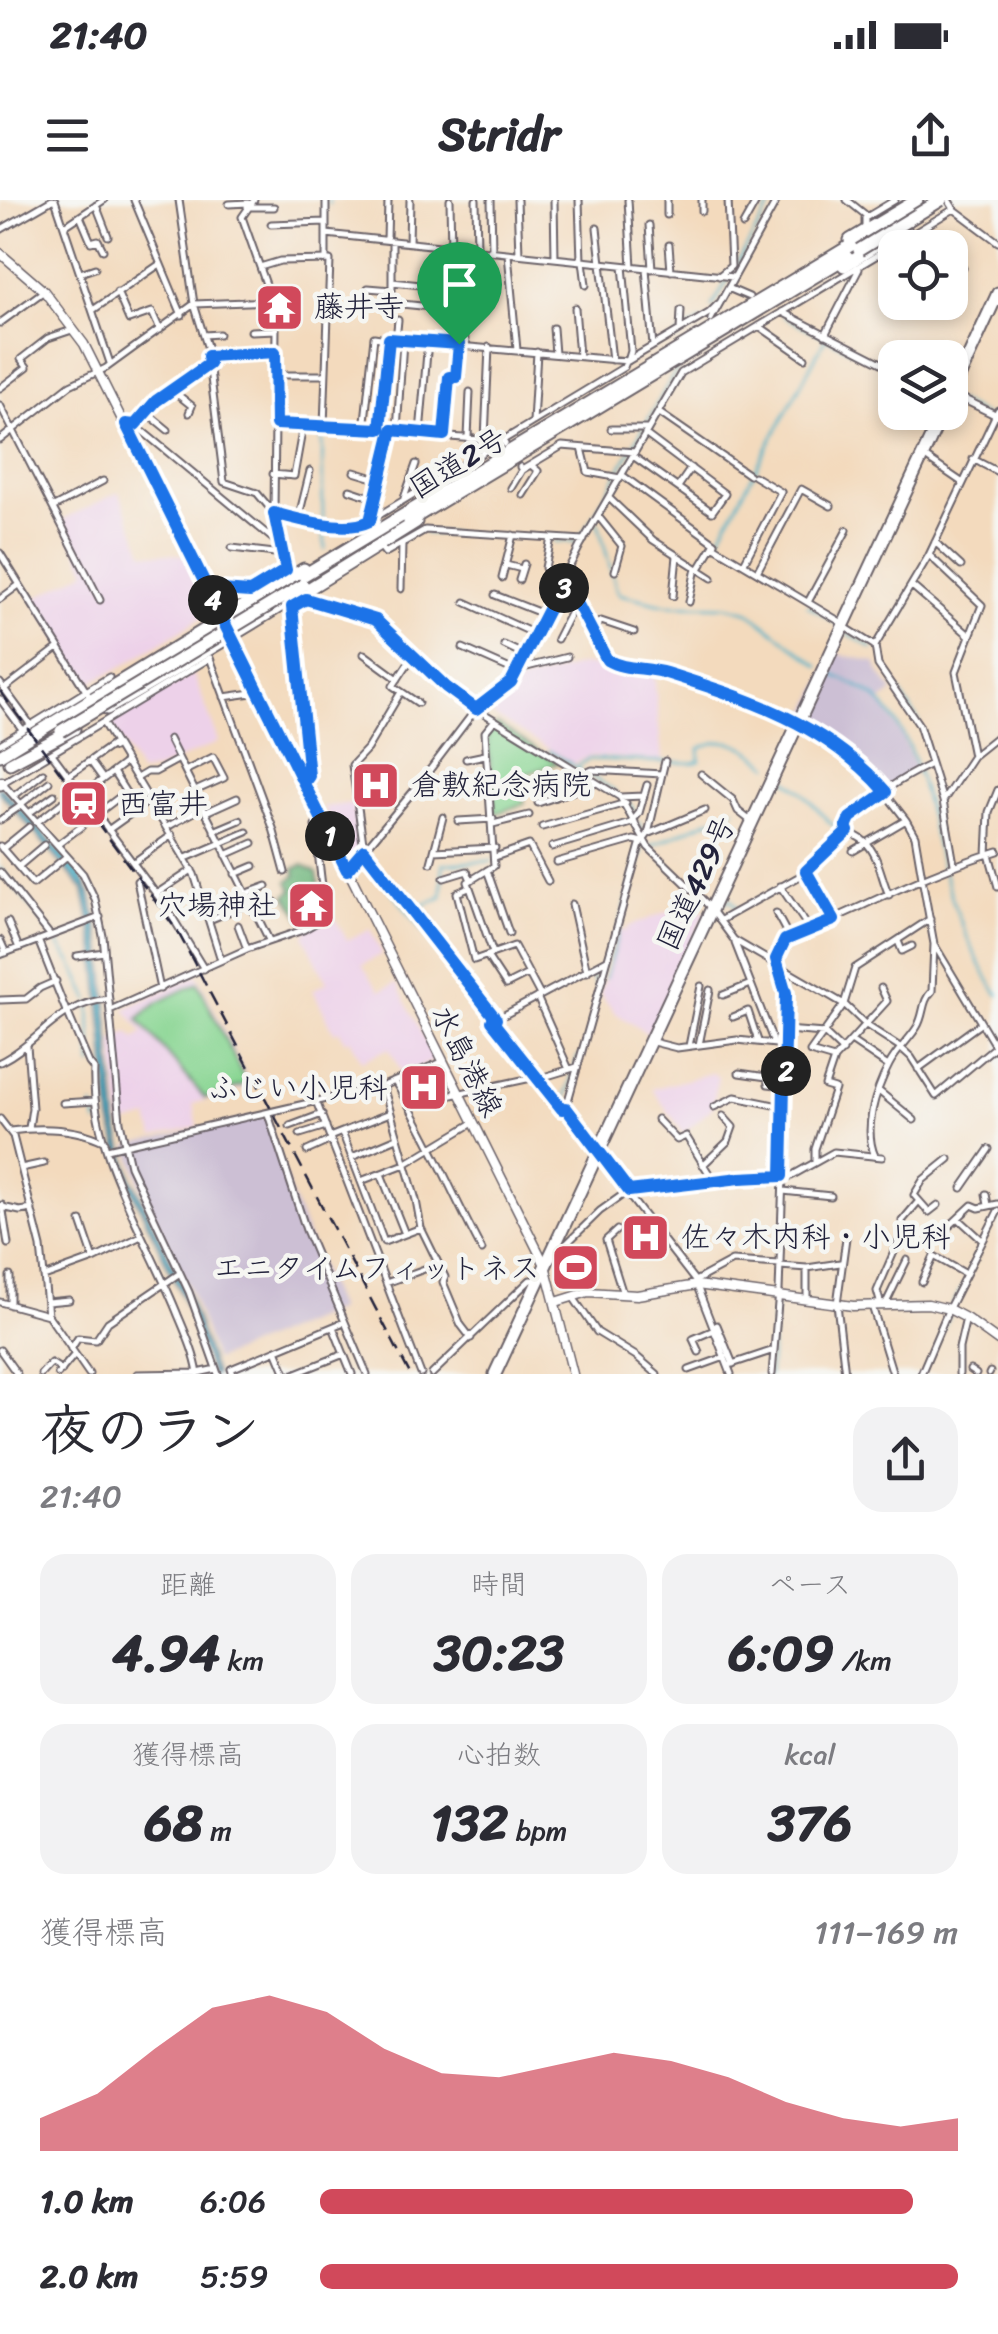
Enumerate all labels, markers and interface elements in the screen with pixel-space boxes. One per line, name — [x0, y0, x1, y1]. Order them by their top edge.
text: 21:40 — [50, 2, 147, 69]
text: Stridr — [439, 95, 559, 175]
icon: menu — [40, 108, 95, 163]
icon: share — [903, 108, 958, 163]
map controls — [878, 230, 968, 430]
button: locate — [878, 230, 968, 320]
pin — [417, 242, 502, 345]
icon: arrive — [432, 257, 487, 312]
place label: 藤井寺 — [314, 280, 404, 334]
temple icon: 藤井寺 — [253, 281, 305, 333]
button: layers — [878, 340, 968, 430]
street label: 国道2号 — [398, 412, 518, 514]
pin: 3 — [539, 563, 589, 613]
text: 3 — [556, 563, 572, 612]
pin: 4 — [188, 575, 238, 625]
text: 4 — [204, 575, 222, 624]
place label: 倉敷紀念病院 — [411, 758, 591, 812]
hospital icon: 倉敷紀念病院 — [350, 759, 402, 811]
place label: 西富井 — [118, 777, 208, 831]
station icon: 西富井 — [57, 778, 109, 830]
street label: 国道429号 — [641, 806, 751, 960]
pin: 1 — [305, 811, 355, 861]
text: 1 — [324, 811, 336, 860]
place label: 穴場神社 — [157, 878, 277, 932]
temple icon: 穴場神社 — [286, 879, 338, 931]
street label: 水島港線 — [416, 995, 518, 1127]
pin: 2 — [761, 1046, 811, 1096]
text: 2 — [778, 1046, 794, 1095]
place label: ふじい小児科 — [208, 1061, 388, 1115]
hospital icon: ふじい小児科 — [397, 1062, 449, 1114]
place label: 佐々木内科・小児科 — [681, 1210, 951, 1264]
hospital icon: 佐々木内科・小児科 — [620, 1211, 672, 1263]
place label: エニタイムフィットネス — [214, 1241, 540, 1295]
sports icon: エニタイムフィットネス — [549, 1242, 601, 1294]
text: 夜のラン — [40, 1382, 260, 1479]
button: share — [853, 1407, 958, 1512]
text: 21:40 — [40, 1468, 122, 1525]
text: 距離 — [160, 1560, 216, 1609]
text: 時間 — [471, 1560, 527, 1609]
text: ペース — [769, 1560, 851, 1609]
text: 4.94 — [112, 1609, 220, 1698]
text: 30:23 — [434, 1609, 564, 1698]
text: 6:09 — [728, 1609, 834, 1698]
text: km — [220, 1636, 264, 1685]
text: /km — [834, 1636, 892, 1685]
text: 獲得標高 — [132, 1730, 244, 1779]
text: 心拍数 — [457, 1730, 541, 1779]
text: kcal — [785, 1730, 835, 1779]
text: 68 — [144, 1779, 203, 1868]
text: 132 — [431, 1779, 508, 1868]
text: 376 — [768, 1779, 852, 1868]
text: m — [203, 1806, 232, 1855]
text: bpm — [508, 1806, 567, 1855]
text: 獲得標高 — [40, 1904, 168, 1961]
text: 111–169 m — [814, 1904, 958, 1961]
text: 1.0 km — [40, 2173, 134, 2230]
text: 6:06 — [200, 2173, 266, 2230]
text: 2.0 km — [40, 2248, 138, 2305]
text: 5:59 — [200, 2248, 268, 2305]

